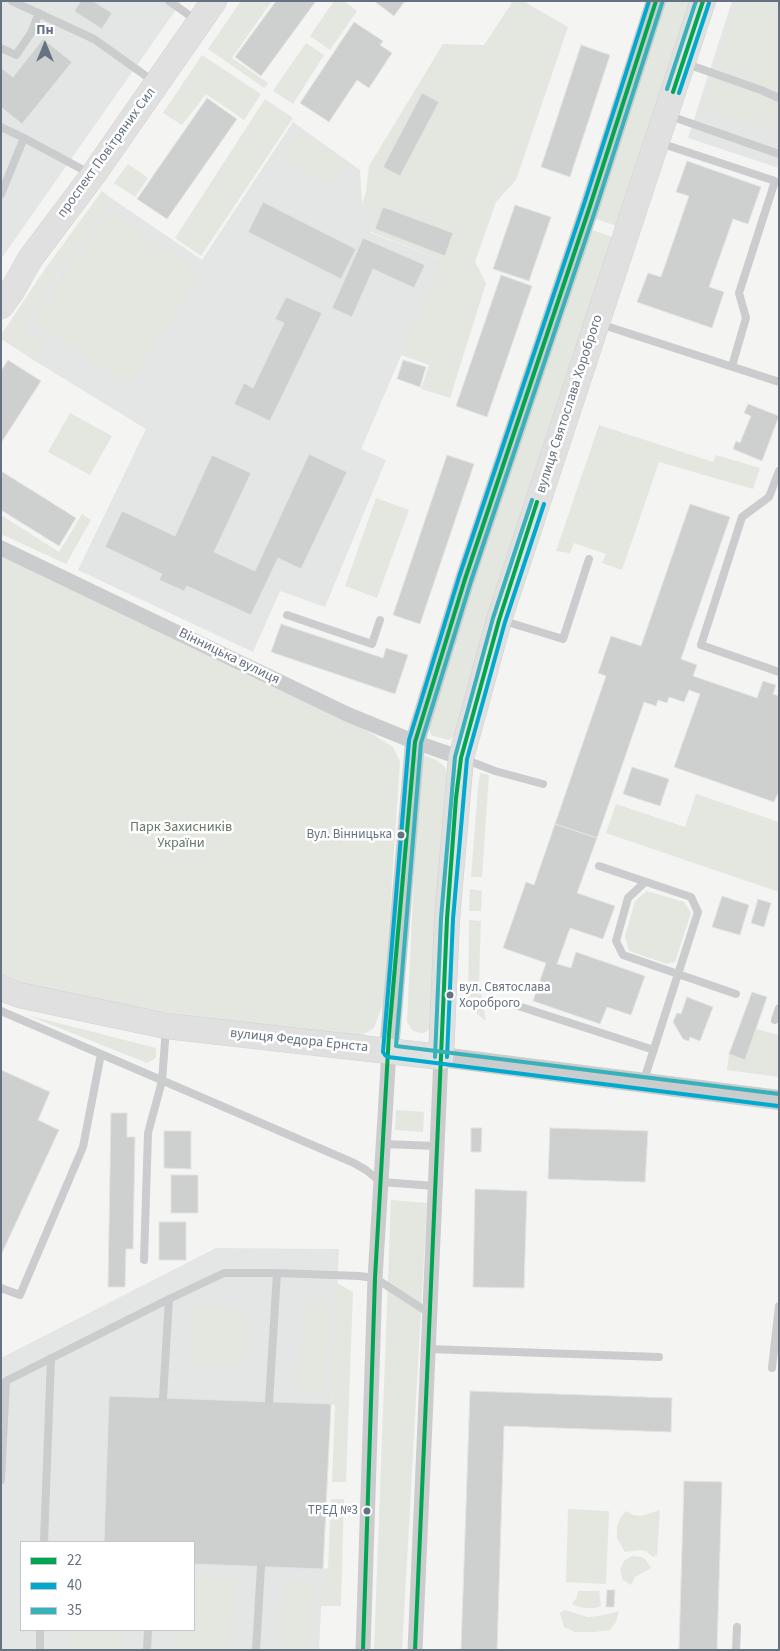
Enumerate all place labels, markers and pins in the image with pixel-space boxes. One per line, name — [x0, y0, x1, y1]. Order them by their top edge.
place label: Вул. Вінницька — [307, 827, 392, 843]
marker: Вул. Вінницька — [396, 830, 406, 840]
place label: вул. Святослава Хороброго — [459, 980, 550, 1011]
marker: вул. Святослава Хороброго — [445, 990, 455, 1000]
place label: ТРЕД №3 — [308, 1503, 358, 1519]
marker: ТРЕД №3 — [362, 1506, 372, 1516]

